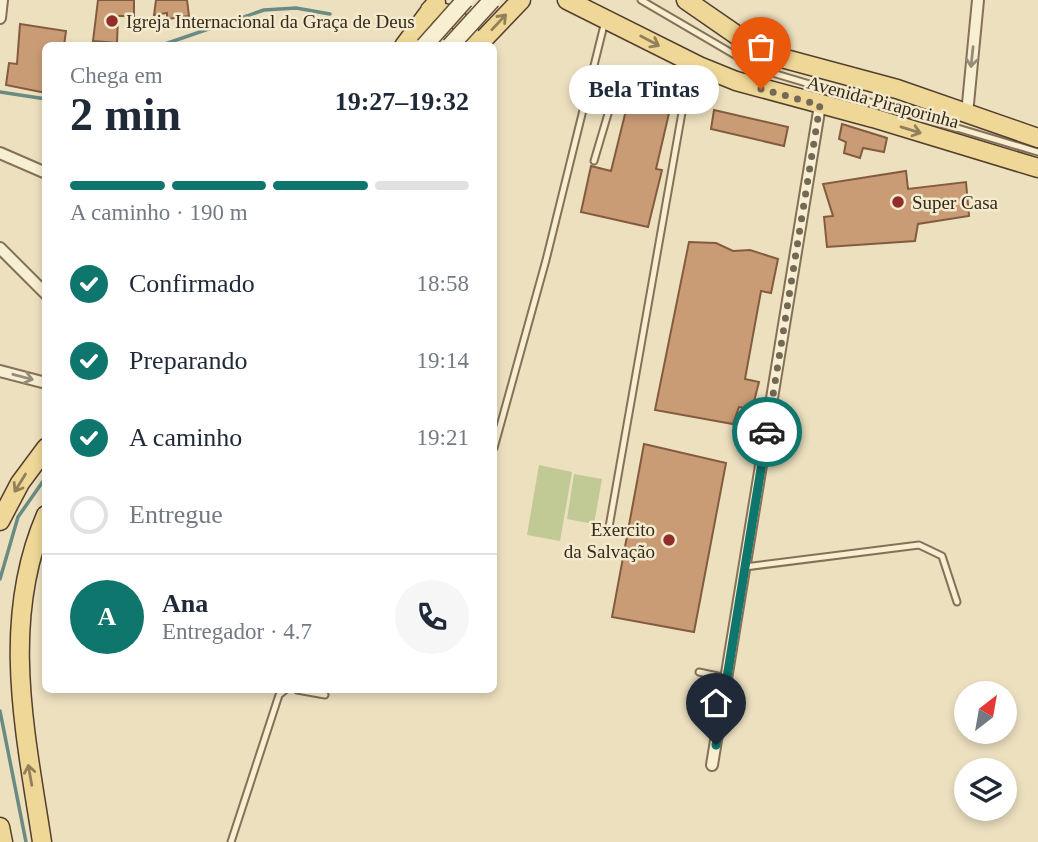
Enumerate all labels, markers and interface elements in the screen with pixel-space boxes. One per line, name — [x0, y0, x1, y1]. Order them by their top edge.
place label: Igreja Internacional da Graça de Deus — [126, 11, 415, 32]
marker: Igreja Internacional da Graça de Deus — [104, 13, 120, 29]
one-way arrow — [490, 14, 507, 32]
pin — [731, 17, 791, 89]
icon: bag — [742, 28, 780, 66]
one-way arrow — [639, 35, 660, 49]
one-way arrow — [966, 45, 979, 68]
text: Chega em — [70, 63, 163, 88]
callout: Bela Tintas — [568, 64, 719, 114]
street label: Avenida Piraporinha — [805, 72, 962, 133]
text: Bela Tintas — [589, 77, 700, 102]
text: 19:27–19:32 — [335, 87, 469, 116]
text: 2 min — [70, 89, 181, 140]
one-way arrow — [900, 124, 922, 137]
place label: Super Casa — [912, 192, 999, 213]
marker: Super Casa — [890, 194, 906, 210]
text: A caminho · 190 m — [70, 200, 248, 225]
icon: check — [70, 265, 108, 303]
text: Confirmado — [129, 269, 255, 298]
text: 18:58 — [417, 271, 469, 296]
icon: check — [70, 342, 108, 380]
text: Preparando — [129, 346, 247, 375]
text: 19:14 — [417, 348, 469, 373]
one-way arrow — [11, 371, 34, 384]
courier — [732, 397, 802, 467]
icon: car — [748, 413, 786, 451]
icon: check — [70, 419, 108, 457]
text: A caminho — [129, 423, 242, 452]
text: 19:21 — [417, 425, 469, 450]
one-way arrow — [13, 473, 27, 493]
text: Entregue — [129, 500, 223, 529]
place label: Exercito da Salvação — [564, 519, 655, 562]
marker: Exercito da Salvação — [661, 532, 677, 548]
button: phone — [395, 580, 469, 654]
text: Ana — [162, 589, 208, 618]
text: A — [98, 602, 116, 631]
text: Entregador · 4.7 — [162, 619, 312, 644]
pin — [686, 673, 746, 745]
north arrow — [954, 681, 1017, 744]
map controls — [954, 681, 1017, 821]
icon: home — [697, 684, 735, 722]
button: layers — [954, 758, 1017, 821]
one-way arrow — [23, 764, 37, 787]

